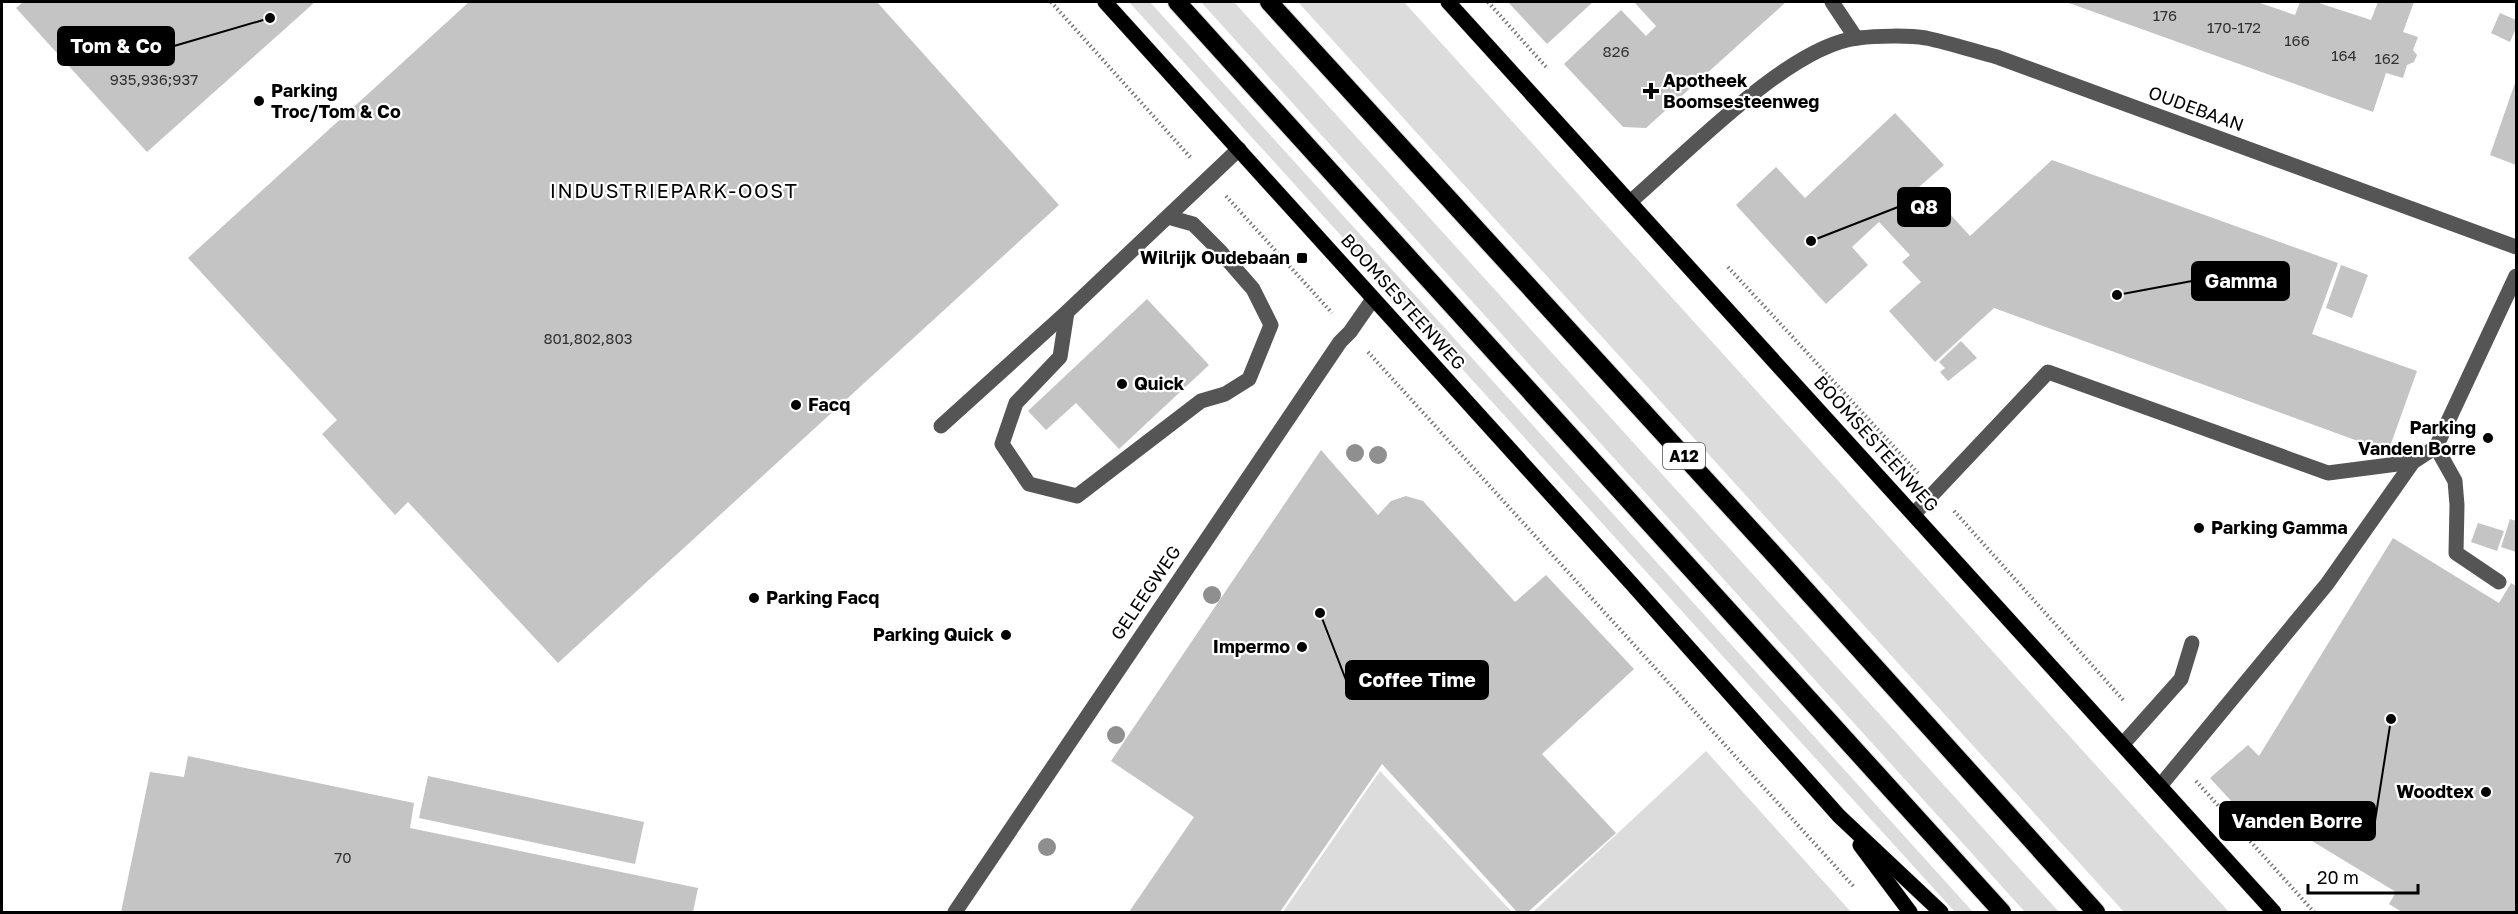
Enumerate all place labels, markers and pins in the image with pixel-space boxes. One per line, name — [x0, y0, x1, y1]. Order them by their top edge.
callout: Tom & Co — [58, 27, 174, 65]
place label: Apotheek Boomsesteenweg — [1663, 69, 1819, 112]
place label: Parking Troc/Tom & Co — [271, 79, 401, 122]
marker: Apotheek Boomsesteenweg — [1644, 84, 1658, 98]
marker: Parking Troc/Tom & Co — [252, 94, 266, 108]
callout: Q8 — [1898, 188, 1950, 226]
place label: Wilrijk Oudebaan — [1140, 246, 1290, 268]
marker: Wilrijk Oudebaan — [1295, 251, 1309, 265]
callout: Gamma — [2192, 262, 2289, 300]
place label: Quick — [1134, 372, 1185, 394]
marker: Quick — [1115, 377, 1129, 391]
place label: Facq — [808, 393, 850, 415]
marker: Facq — [789, 398, 803, 412]
place label: Parking Vanden Borre — [2358, 416, 2476, 459]
marker: Parking Vanden Borre — [2481, 431, 2495, 445]
place label: Parking Gamma — [2211, 516, 2348, 538]
marker: Parking Gamma — [2192, 521, 2206, 535]
place label: Parking Facq — [766, 586, 879, 608]
marker: Parking Facq — [747, 591, 761, 605]
place label: Parking Quick — [873, 623, 995, 645]
marker: Parking Quick — [999, 628, 1013, 642]
place label: Impermo — [1213, 635, 1290, 657]
marker: Impermo — [1295, 640, 1309, 654]
callout: Coffee Time — [1346, 661, 1488, 699]
place label: Woodtex — [2396, 780, 2475, 802]
marker: Woodtex — [2479, 785, 2493, 799]
callout: Vanden Borre — [2220, 802, 2375, 840]

